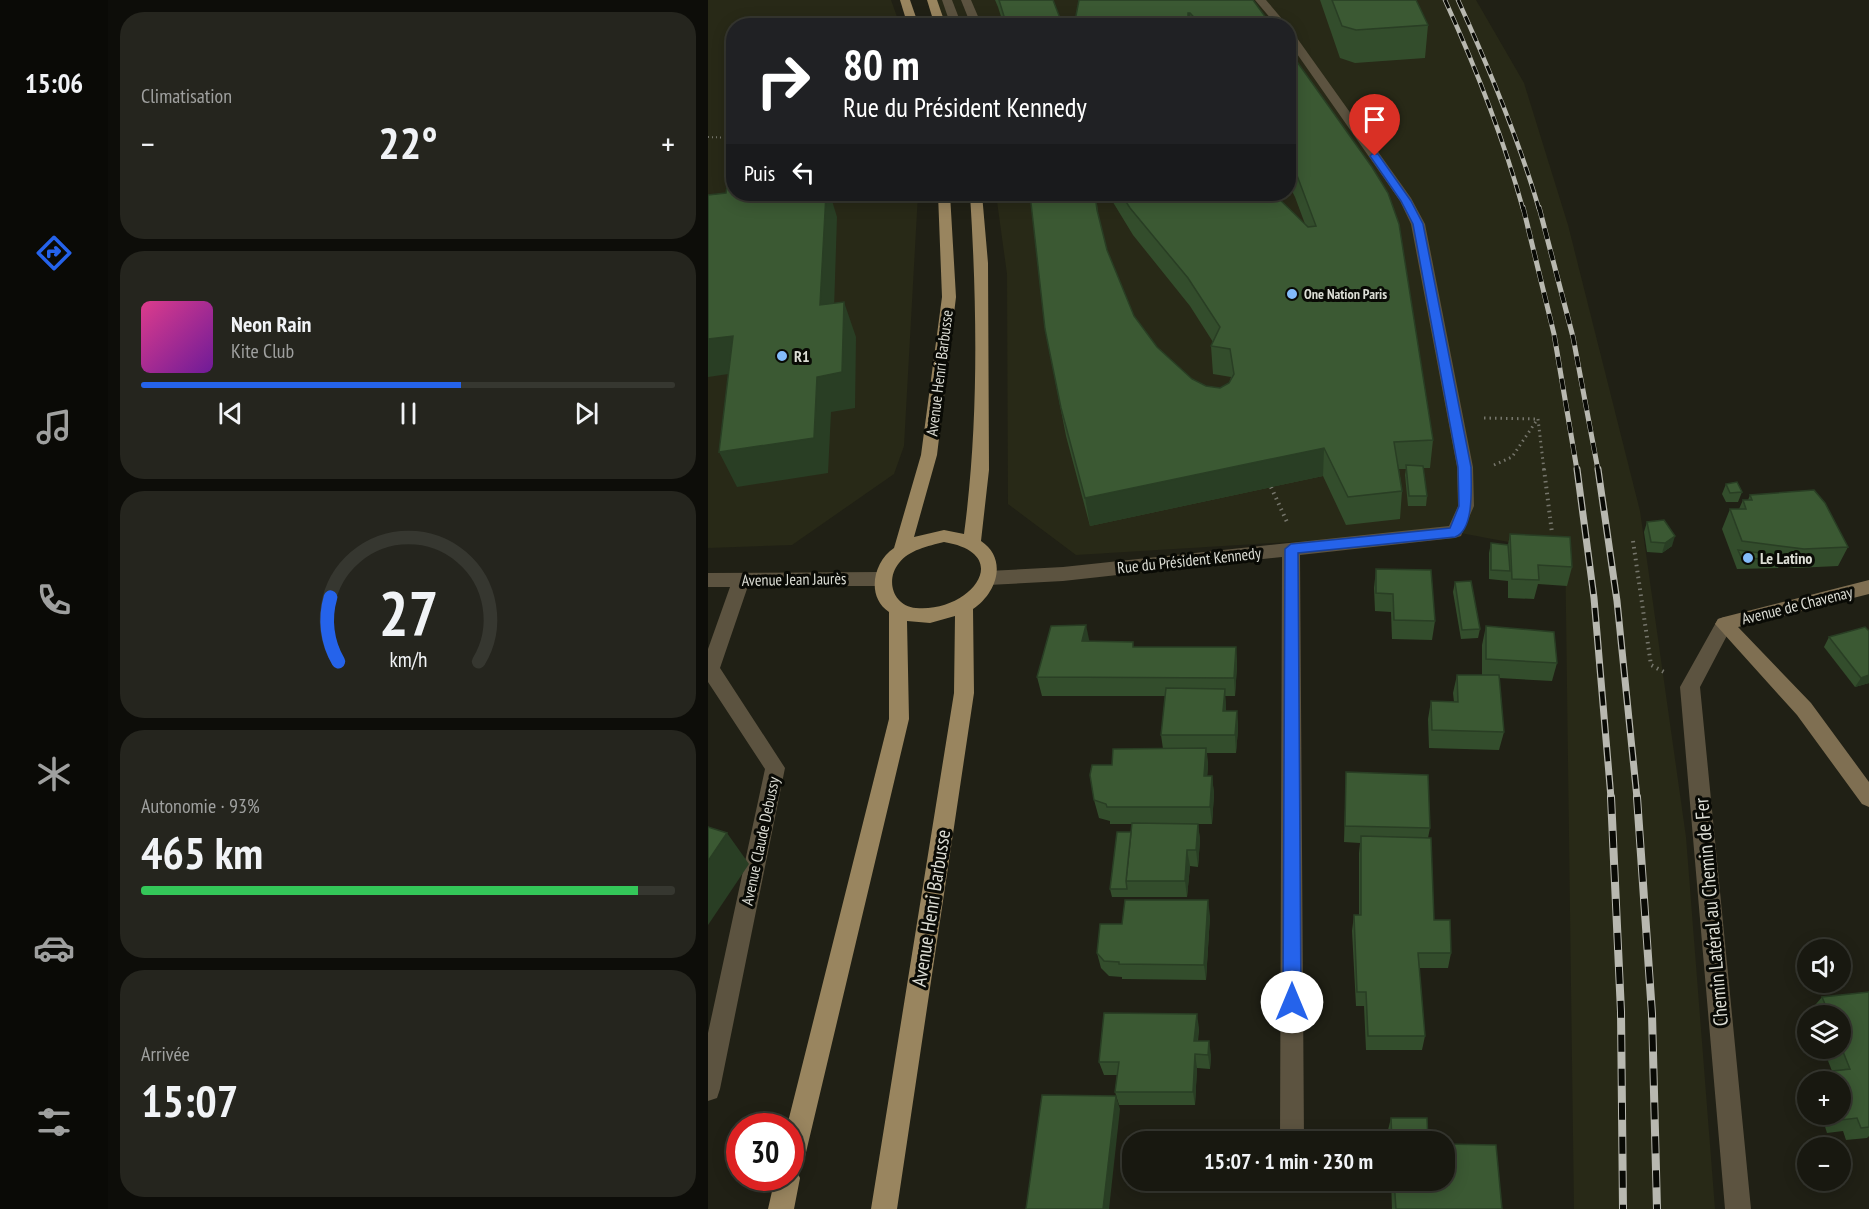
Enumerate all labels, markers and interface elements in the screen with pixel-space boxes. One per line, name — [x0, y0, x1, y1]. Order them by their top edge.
text: 80 m — [843, 37, 920, 92]
icon: right — [744, 42, 822, 120]
text: 15:06 — [25, 66, 83, 100]
text: Climatisation — [141, 83, 232, 109]
text: Rue du Président Kennedy — [843, 90, 1087, 124]
pin — [1349, 94, 1400, 156]
icon: arrive — [1358, 103, 1391, 136]
text: 22° — [378, 113, 438, 171]
text: − — [141, 122, 155, 165]
text: + — [661, 122, 675, 165]
icon: left — [787, 156, 820, 189]
text: Puis — [744, 159, 775, 187]
icon: directions — [33, 232, 75, 274]
place label: One Nation Paris — [1304, 285, 1387, 303]
marker: One Nation Paris — [1285, 287, 1299, 301]
street label: Avenue Henri Barbusse — [921, 309, 957, 437]
text: Neon Rain — [231, 310, 311, 338]
text: Kite Club — [231, 338, 294, 364]
place label: R1 — [794, 346, 810, 366]
marker: R1 — [775, 349, 789, 363]
icon: previous — [214, 397, 247, 430]
icon: pause — [392, 397, 425, 430]
icon: next — [570, 397, 603, 430]
icon: music — [33, 406, 75, 448]
street label: Rue du Président Kennedy — [1116, 543, 1262, 577]
place label: Le Latino — [1760, 548, 1812, 568]
marker: Le Latino — [1741, 551, 1755, 565]
street label: Avenue Jean Jaurès — [741, 568, 847, 590]
text: 27 — [378, 572, 438, 653]
icon: phone — [33, 579, 75, 621]
street label: Avenue de Chavenay — [1739, 582, 1855, 628]
text: km/h — [389, 645, 427, 673]
icon: climate — [33, 753, 75, 795]
street label: Avenue Claude Debussy — [737, 775, 783, 907]
text: Autonomie · 93% — [141, 793, 260, 819]
street label: Chemin Latéral au Chemin de Fer — [1688, 796, 1734, 1027]
text: 465 km — [141, 823, 263, 881]
street label: Avenue Henri Barbusse — [906, 828, 956, 988]
icon: car — [33, 927, 75, 969]
map controls — [1797, 939, 1851, 1191]
button: sound — [1797, 939, 1851, 993]
position arrow — [1260, 970, 1324, 1034]
button: layers — [1797, 1005, 1851, 1059]
text: Arrivée — [141, 1041, 190, 1067]
text: 15:07 — [141, 1071, 238, 1129]
button: + — [1797, 1071, 1851, 1125]
icon: filters — [33, 1101, 75, 1143]
speed limit sign: 30 — [726, 1113, 804, 1191]
button: − — [1797, 1137, 1851, 1191]
text: 15:07 · 1 min · 230 m — [1204, 1147, 1373, 1175]

